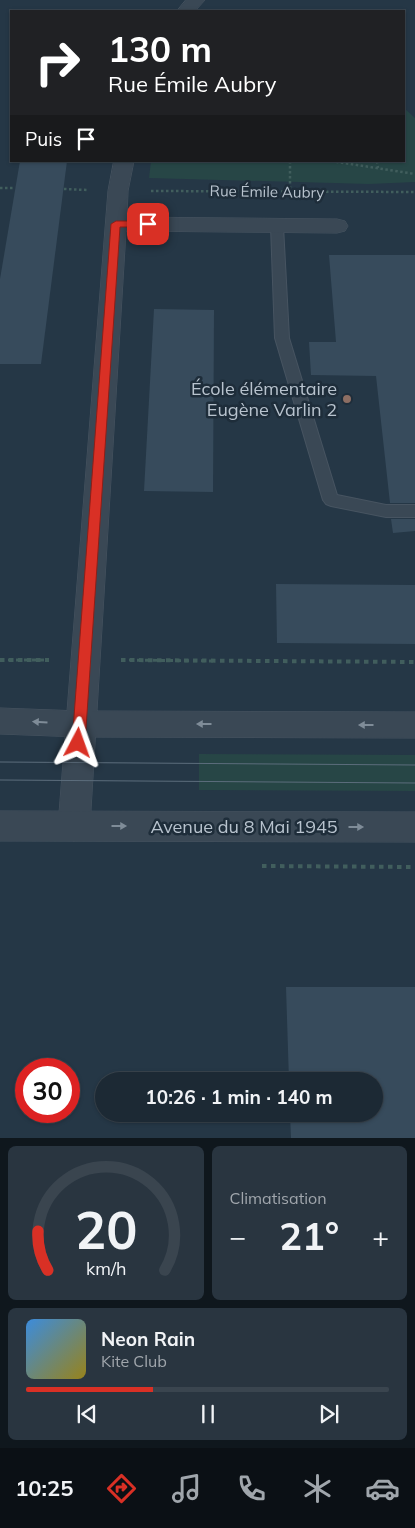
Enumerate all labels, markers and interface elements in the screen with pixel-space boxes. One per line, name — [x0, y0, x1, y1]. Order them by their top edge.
text: 130 m — [108, 27, 212, 71]
icon: right — [25, 30, 90, 95]
text: Rue Émile Aubry — [108, 70, 276, 98]
icon: arrive — [72, 125, 100, 153]
text: Puis — [25, 127, 62, 151]
street label: Rue Émile Aubry — [209, 181, 325, 202]
pin — [127, 203, 169, 245]
icon: arrive — [134, 210, 162, 238]
place label: École élémentaire Eugène Varlin 2 — [191, 377, 337, 421]
marker: École élémentaire Eugène Varlin 2 — [341, 393, 353, 405]
position arrow — [51, 716, 103, 768]
one-way arrow — [32, 717, 48, 725]
one-way arrow — [196, 720, 212, 728]
one-way arrow — [358, 721, 374, 729]
street label: Avenue du 8 Mai 1945 — [150, 815, 338, 838]
one-way arrow — [111, 822, 127, 830]
one-way arrow — [348, 823, 364, 831]
speed limit sign: 30 — [15, 1058, 80, 1123]
text: 10:26 · 1 min · 140 m — [145, 1085, 333, 1109]
text: Climatisation — [230, 1188, 327, 1208]
text: 20 — [75, 1197, 137, 1262]
text: 21° — [279, 1212, 339, 1260]
text: − — [230, 1219, 246, 1254]
text: + — [372, 1219, 389, 1254]
text: km/h — [86, 1257, 126, 1279]
text: Neon Rain — [101, 1327, 195, 1351]
text: Kite Club — [101, 1351, 167, 1371]
icon: previous — [73, 1400, 101, 1428]
icon: pause — [194, 1400, 222, 1428]
icon: next — [315, 1400, 343, 1428]
icon: directions — [104, 1471, 139, 1506]
icon: music — [169, 1471, 204, 1506]
icon: phone — [234, 1471, 269, 1506]
icon: climate — [300, 1471, 335, 1506]
icon: car — [365, 1471, 400, 1506]
text: 10:25 — [15, 1474, 73, 1502]

